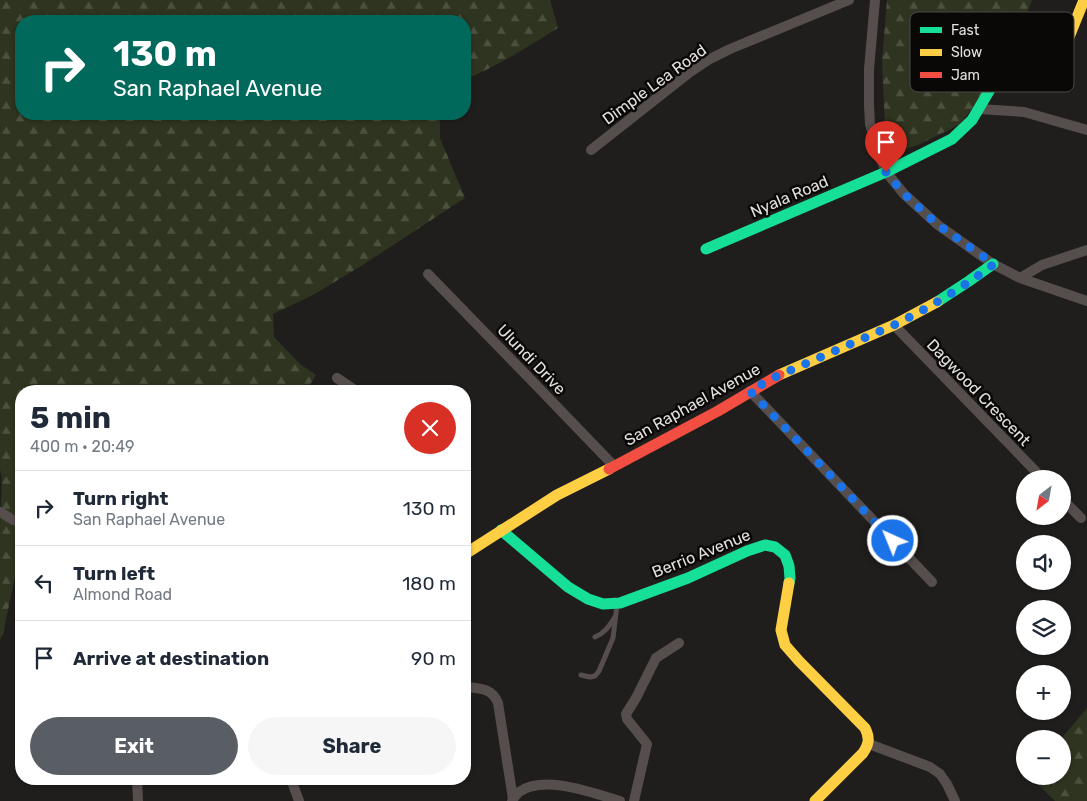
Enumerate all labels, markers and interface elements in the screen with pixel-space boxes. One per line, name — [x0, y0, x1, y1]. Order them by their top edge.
legend — [910, 12, 1074, 92]
text: Fast — [951, 22, 980, 39]
text: 130 m — [113, 33, 217, 75]
icon: right — [30, 35, 95, 100]
street label: Dimple Lea Road — [599, 40, 710, 129]
text: Slow — [951, 44, 982, 61]
text: Jam — [951, 67, 980, 84]
text: San Raphael Avenue — [113, 75, 322, 102]
pin — [865, 121, 907, 172]
icon: arrive — [872, 128, 900, 156]
street label: Nyala Road — [747, 171, 831, 221]
street label: Ulundi Drive — [493, 320, 570, 398]
street label: Dagwood Crescent — [923, 335, 1035, 450]
street label: San Raphael Avenue — [621, 359, 763, 450]
text: 5 min — [30, 400, 111, 436]
button: close — [404, 402, 456, 454]
text: 400 m · 20:49 — [30, 437, 134, 456]
north arrow — [1016, 470, 1071, 525]
map controls — [1016, 470, 1071, 785]
text: Turn right — [73, 487, 168, 510]
icon: right — [30, 494, 58, 522]
text: 130 m — [403, 497, 456, 520]
text: San Raphael Avenue — [73, 510, 225, 529]
position arrow — [866, 514, 918, 566]
street label: Berrio Avenue — [649, 525, 753, 582]
button: sound — [1016, 535, 1071, 590]
text: Turn left — [73, 562, 155, 585]
icon: left — [30, 569, 58, 597]
text: 180 m — [402, 572, 456, 595]
text: Almond Road — [73, 585, 172, 604]
button: layers — [1016, 600, 1071, 655]
icon: arrive — [30, 644, 58, 672]
text: Arrive at destination — [73, 647, 269, 670]
text: 90 m — [411, 647, 456, 670]
button: + — [1016, 665, 1071, 720]
button: Exit — [30, 717, 238, 775]
button: Share — [248, 717, 456, 775]
button: − — [1016, 730, 1071, 785]

